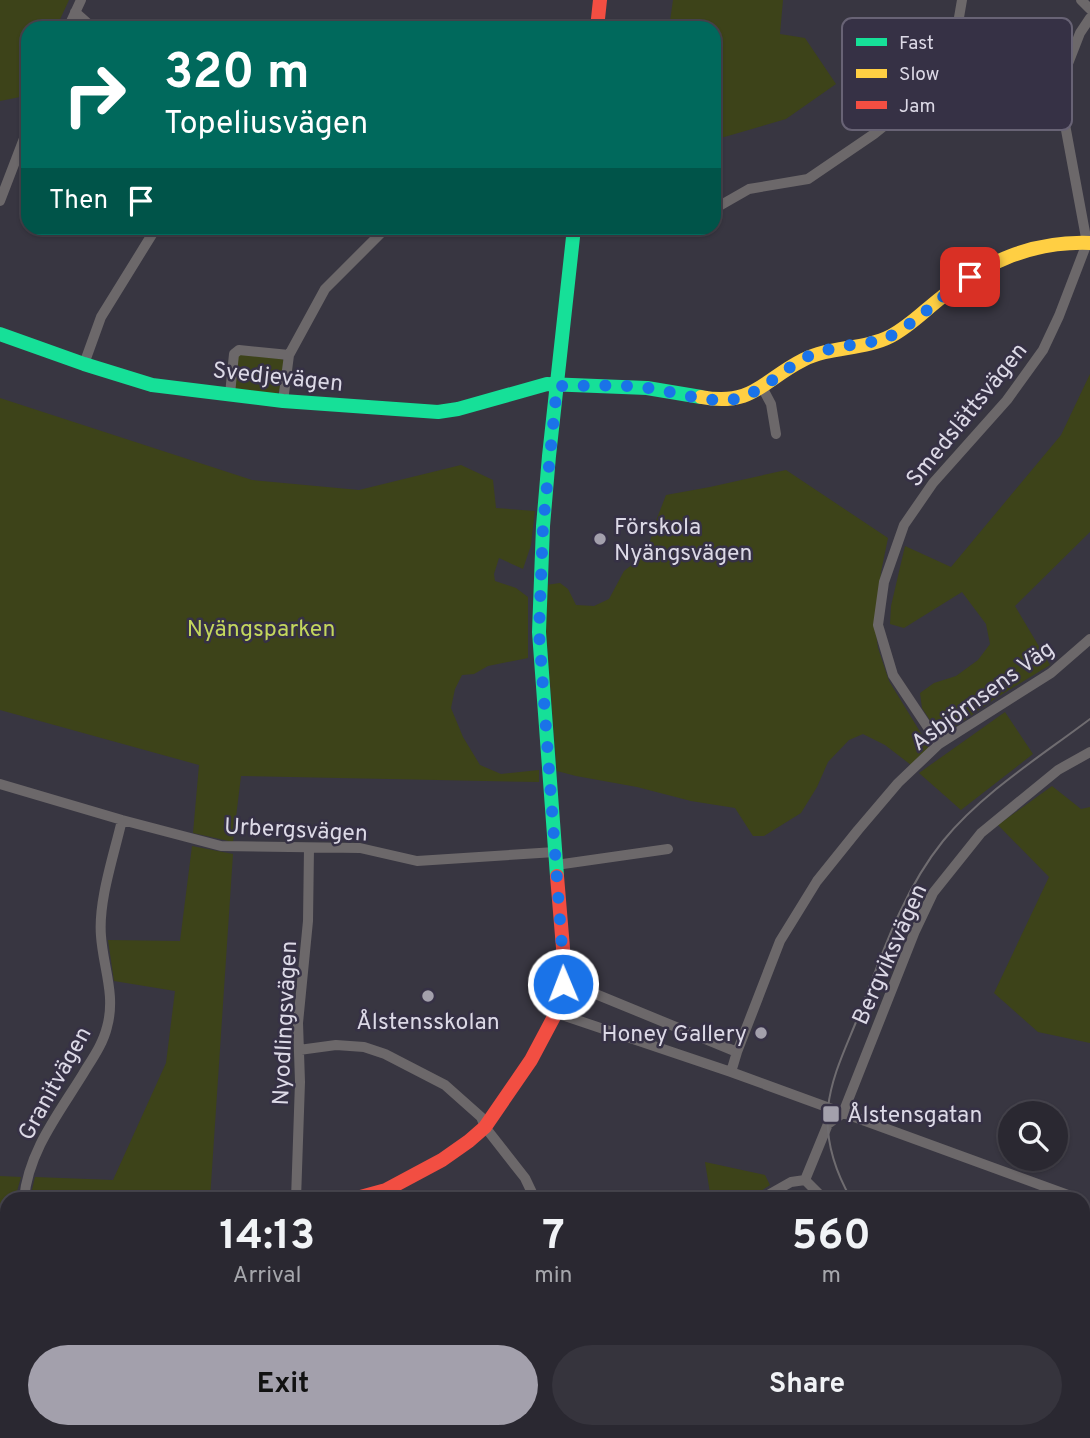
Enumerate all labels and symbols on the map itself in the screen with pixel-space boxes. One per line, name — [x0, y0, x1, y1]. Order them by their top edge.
legend — [842, 18, 1072, 130]
text: Fast — [899, 32, 934, 56]
text: Slow — [899, 63, 939, 87]
text: Jam — [899, 95, 936, 119]
pin — [940, 247, 1000, 307]
street label: Smedslättsvägen — [901, 338, 1035, 494]
street label: Svedjevägen — [211, 357, 344, 400]
place label: Förskola Nyängsvägen — [614, 514, 753, 569]
marker: Förskola Nyängsvägen — [592, 531, 608, 547]
park label: Nyängsparken — [187, 616, 335, 645]
street label: Asbjörnsens Väg — [906, 635, 1061, 759]
street label: Urbergsvägen — [223, 813, 369, 850]
street label: Bergviksvägen — [847, 880, 935, 1030]
street label: Nyodlingsvägen — [268, 940, 305, 1106]
position arrow — [526, 947, 600, 1021]
marker: Ålstensskolan — [420, 988, 436, 1004]
place label: Ålstensskolan — [356, 1008, 500, 1038]
place label: Honey Gallery — [601, 1021, 747, 1050]
street label: Granitvägen — [13, 1022, 99, 1146]
marker: Honey Gallery — [753, 1025, 769, 1041]
place label: Ålstensgatan — [847, 1101, 982, 1131]
marker: Ålstensgatan — [821, 1104, 841, 1124]

